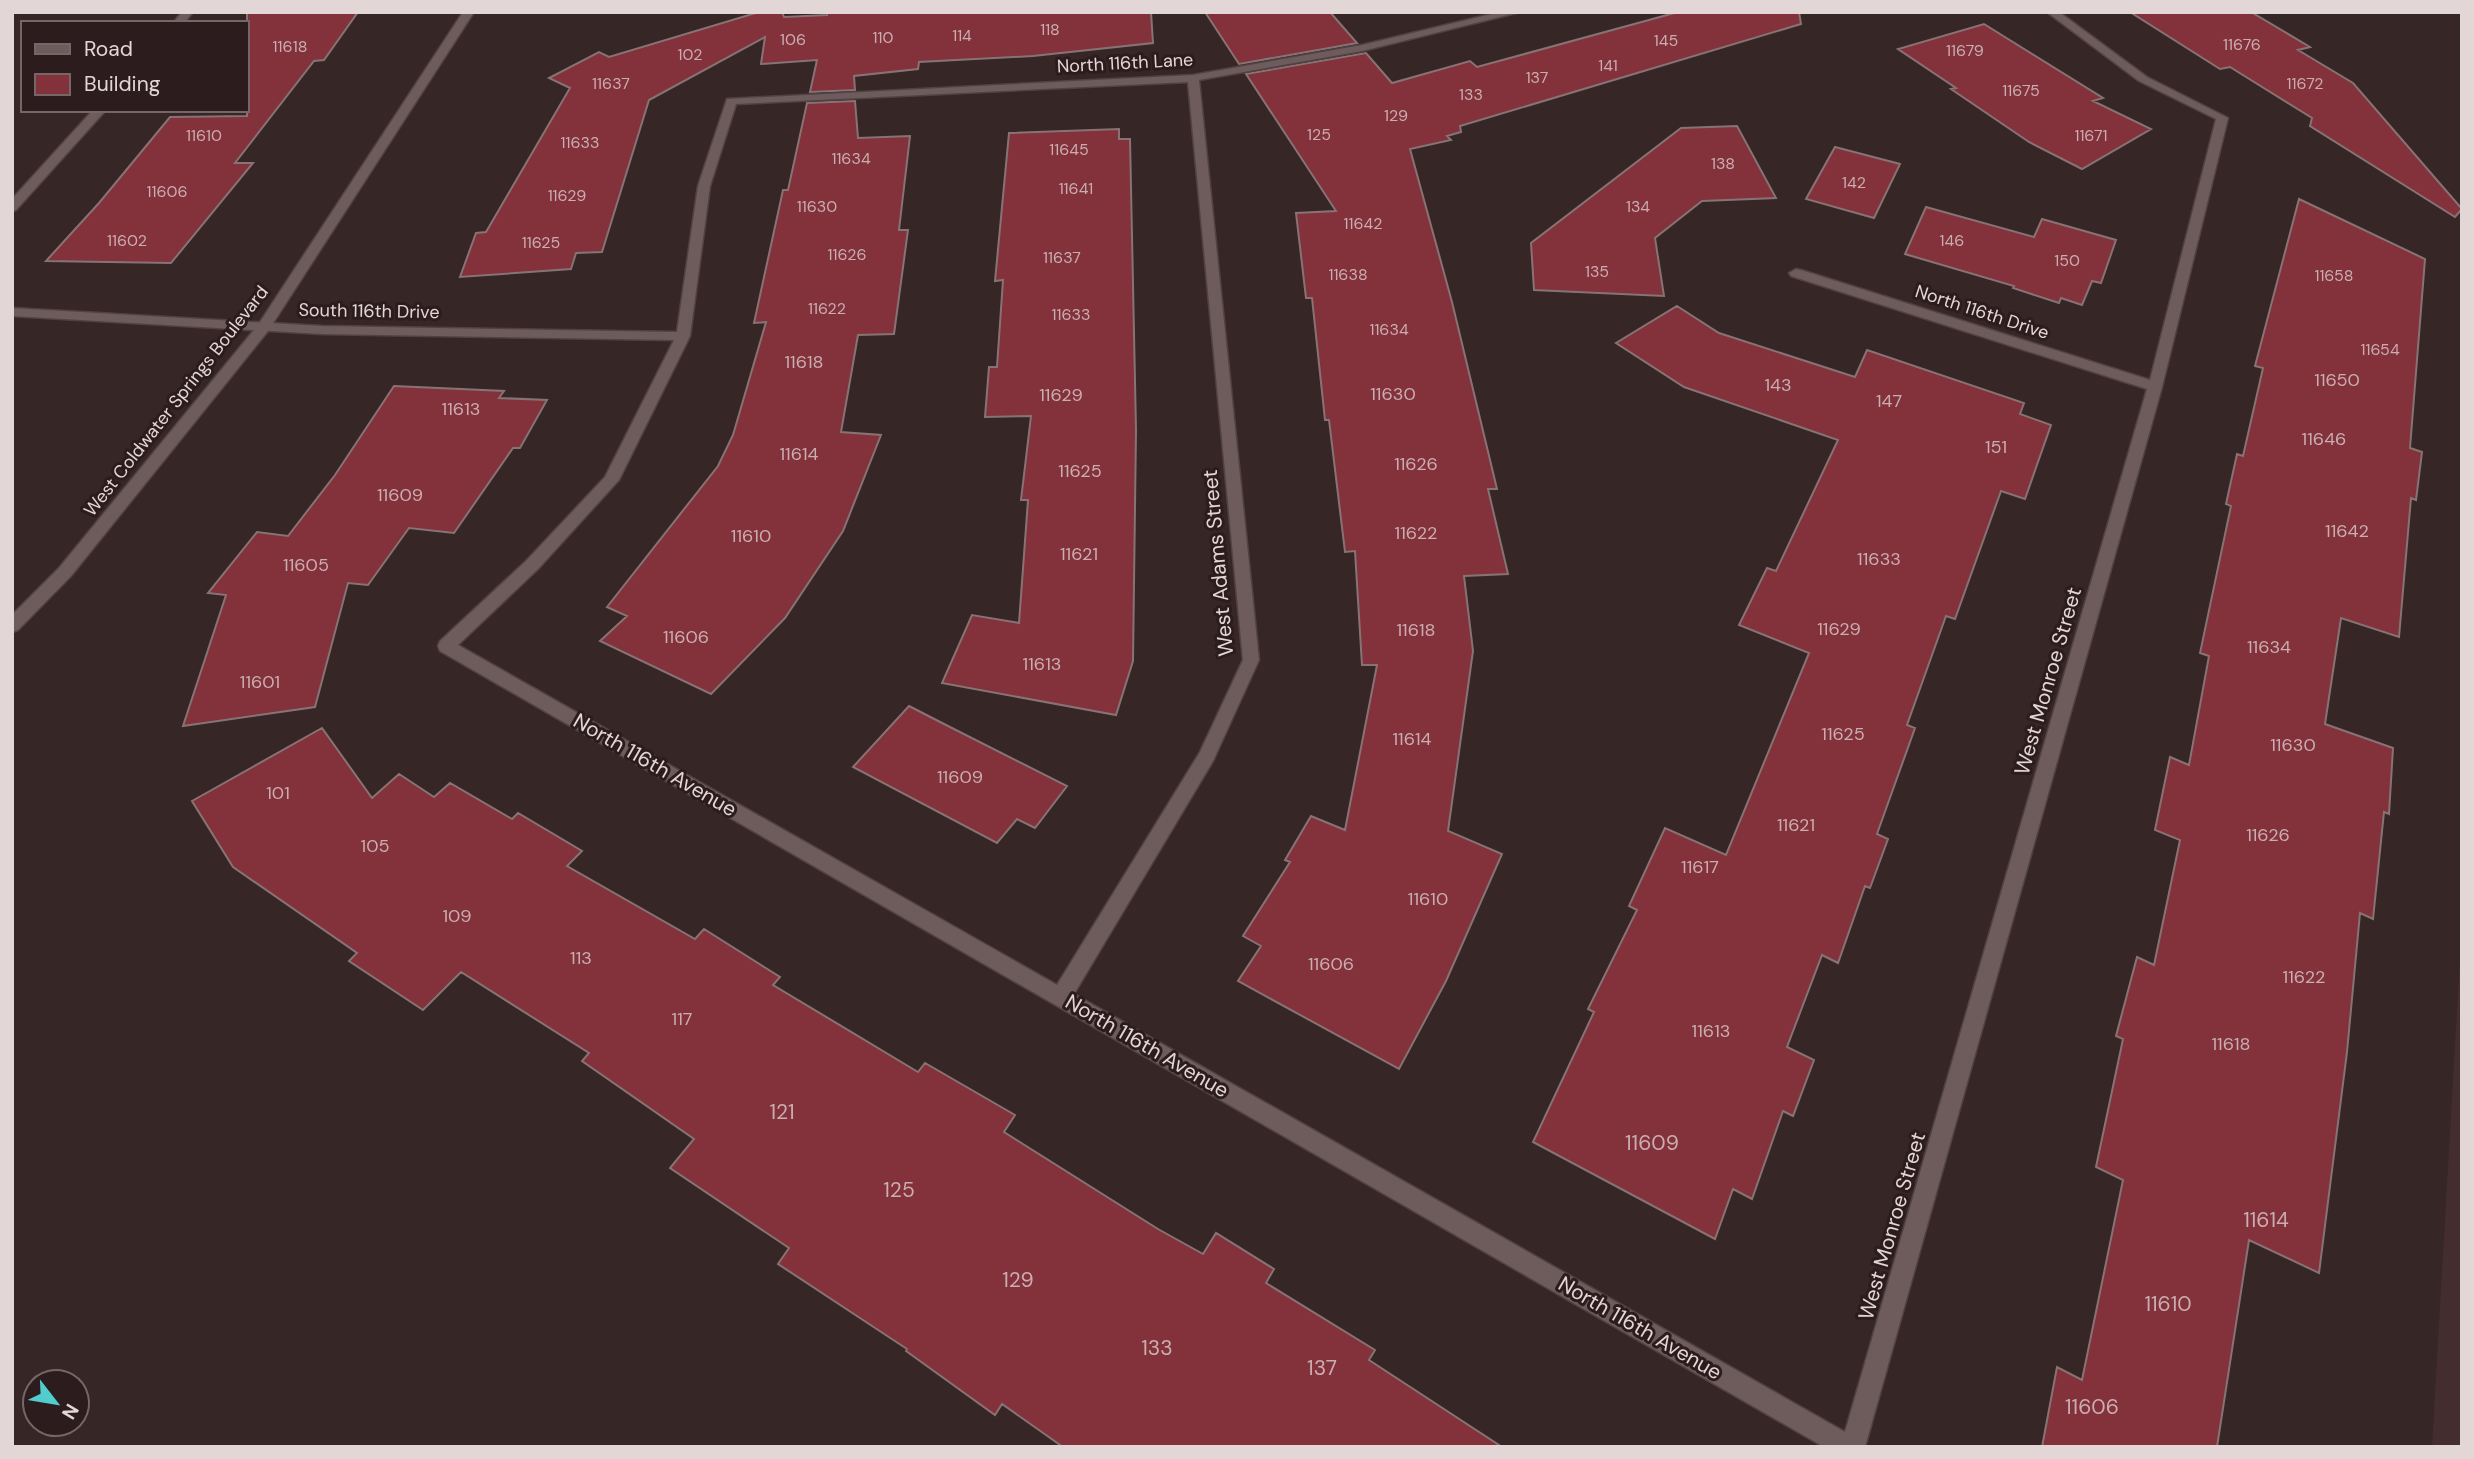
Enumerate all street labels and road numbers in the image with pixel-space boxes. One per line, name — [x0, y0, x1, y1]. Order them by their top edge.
street label: North 116th Lane — [1056, 47, 1194, 79]
street label: North 116th Drive — [1912, 279, 2052, 345]
street label: West Coldwater Springs Boulevard — [78, 281, 274, 521]
street label: South 116th Drive — [298, 298, 440, 324]
street label: West Adams Street — [1196, 468, 1240, 658]
street label: West Monroe Street — [2008, 584, 2088, 778]
street label: North 116th Avenue — [568, 707, 742, 823]
street label: North 116th Avenue — [1060, 988, 1234, 1104]
street label: West Monroe Street — [1852, 1129, 1932, 1323]
street label: North 116th Avenue — [1553, 1270, 1727, 1386]

